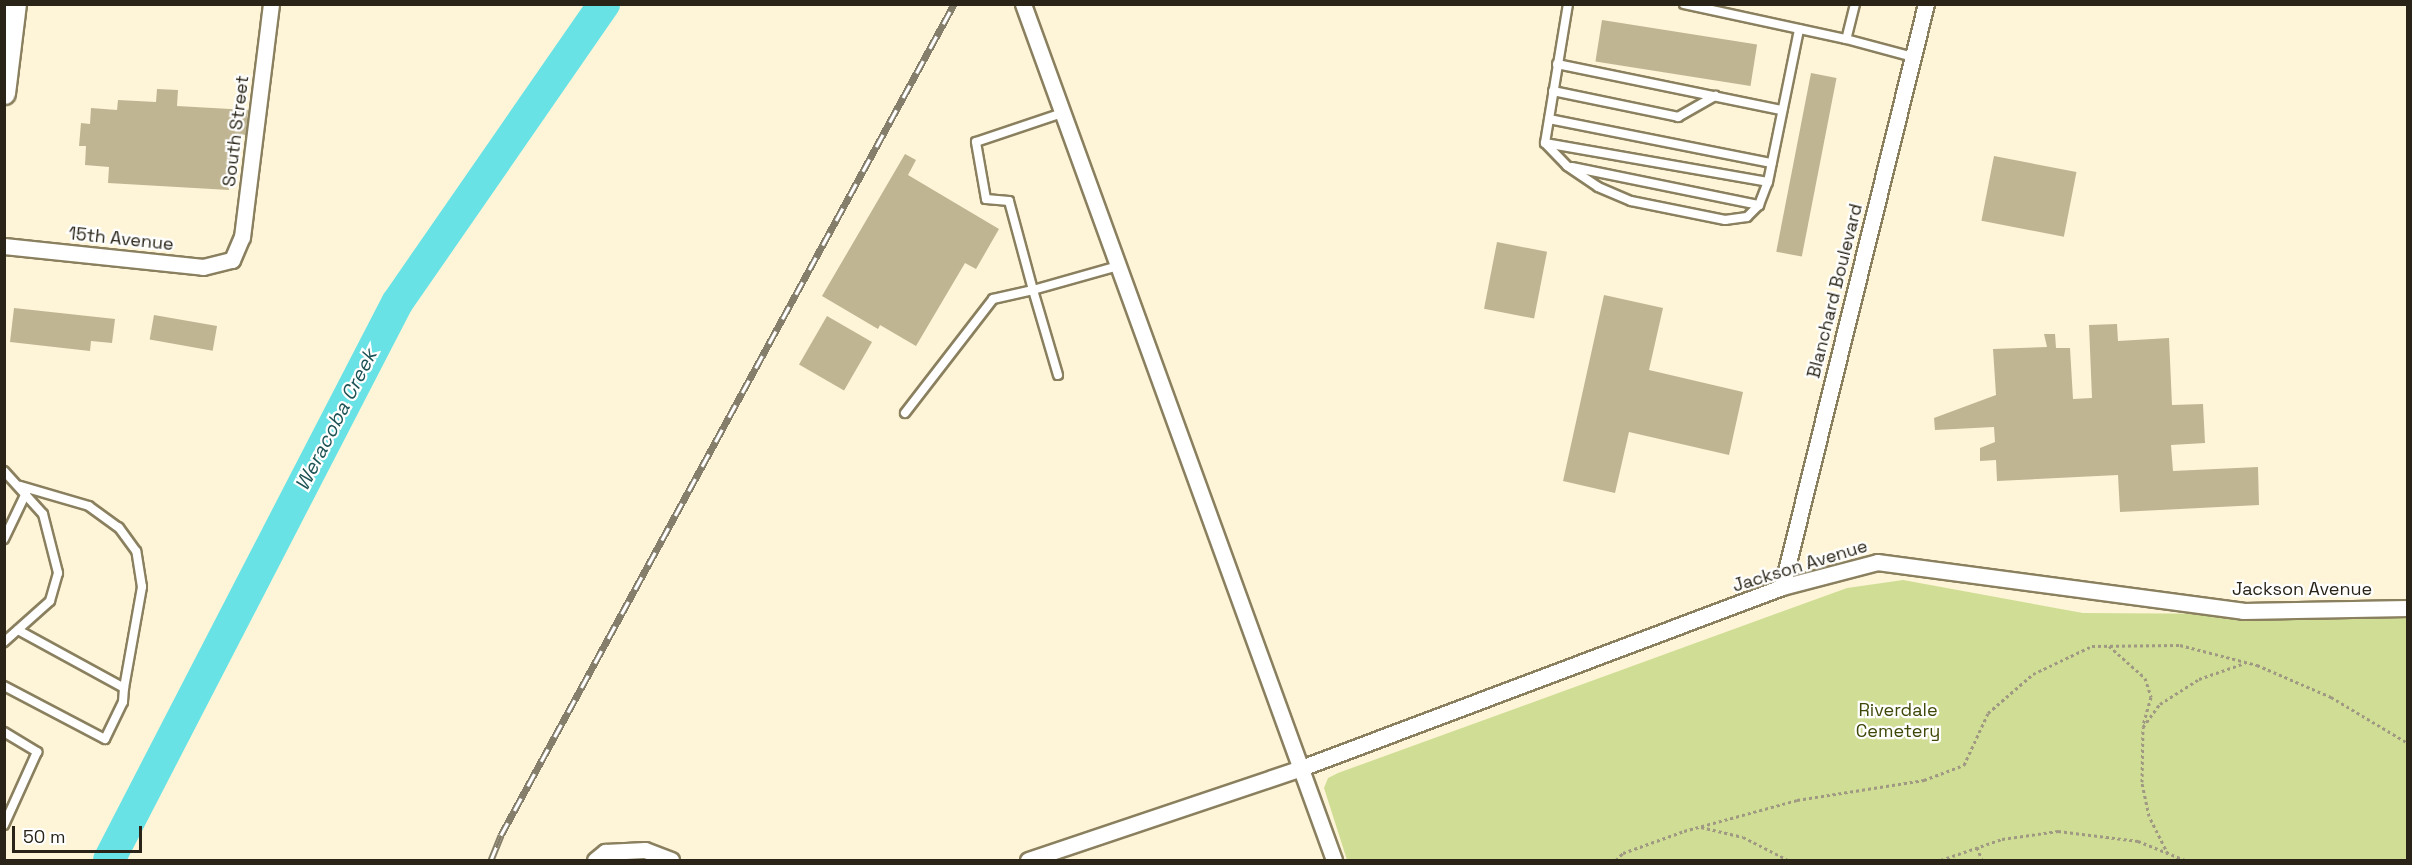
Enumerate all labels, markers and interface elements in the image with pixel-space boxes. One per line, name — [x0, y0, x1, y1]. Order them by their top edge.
street label: South Street — [218, 74, 254, 188]
street label: Blanchard Boulevard — [1803, 202, 1867, 380]
street label: 15th Avenue — [67, 223, 175, 255]
water label: Weracoba Creek — [290, 345, 382, 495]
street label: Jackson Avenue — [1730, 535, 1870, 597]
street label: Jackson Avenue — [2232, 578, 2372, 600]
park label: Riverdale Cemetery — [1856, 700, 1940, 742]
scale bar — [15, 814, 146, 852]
text: 50 m — [23, 825, 65, 848]

